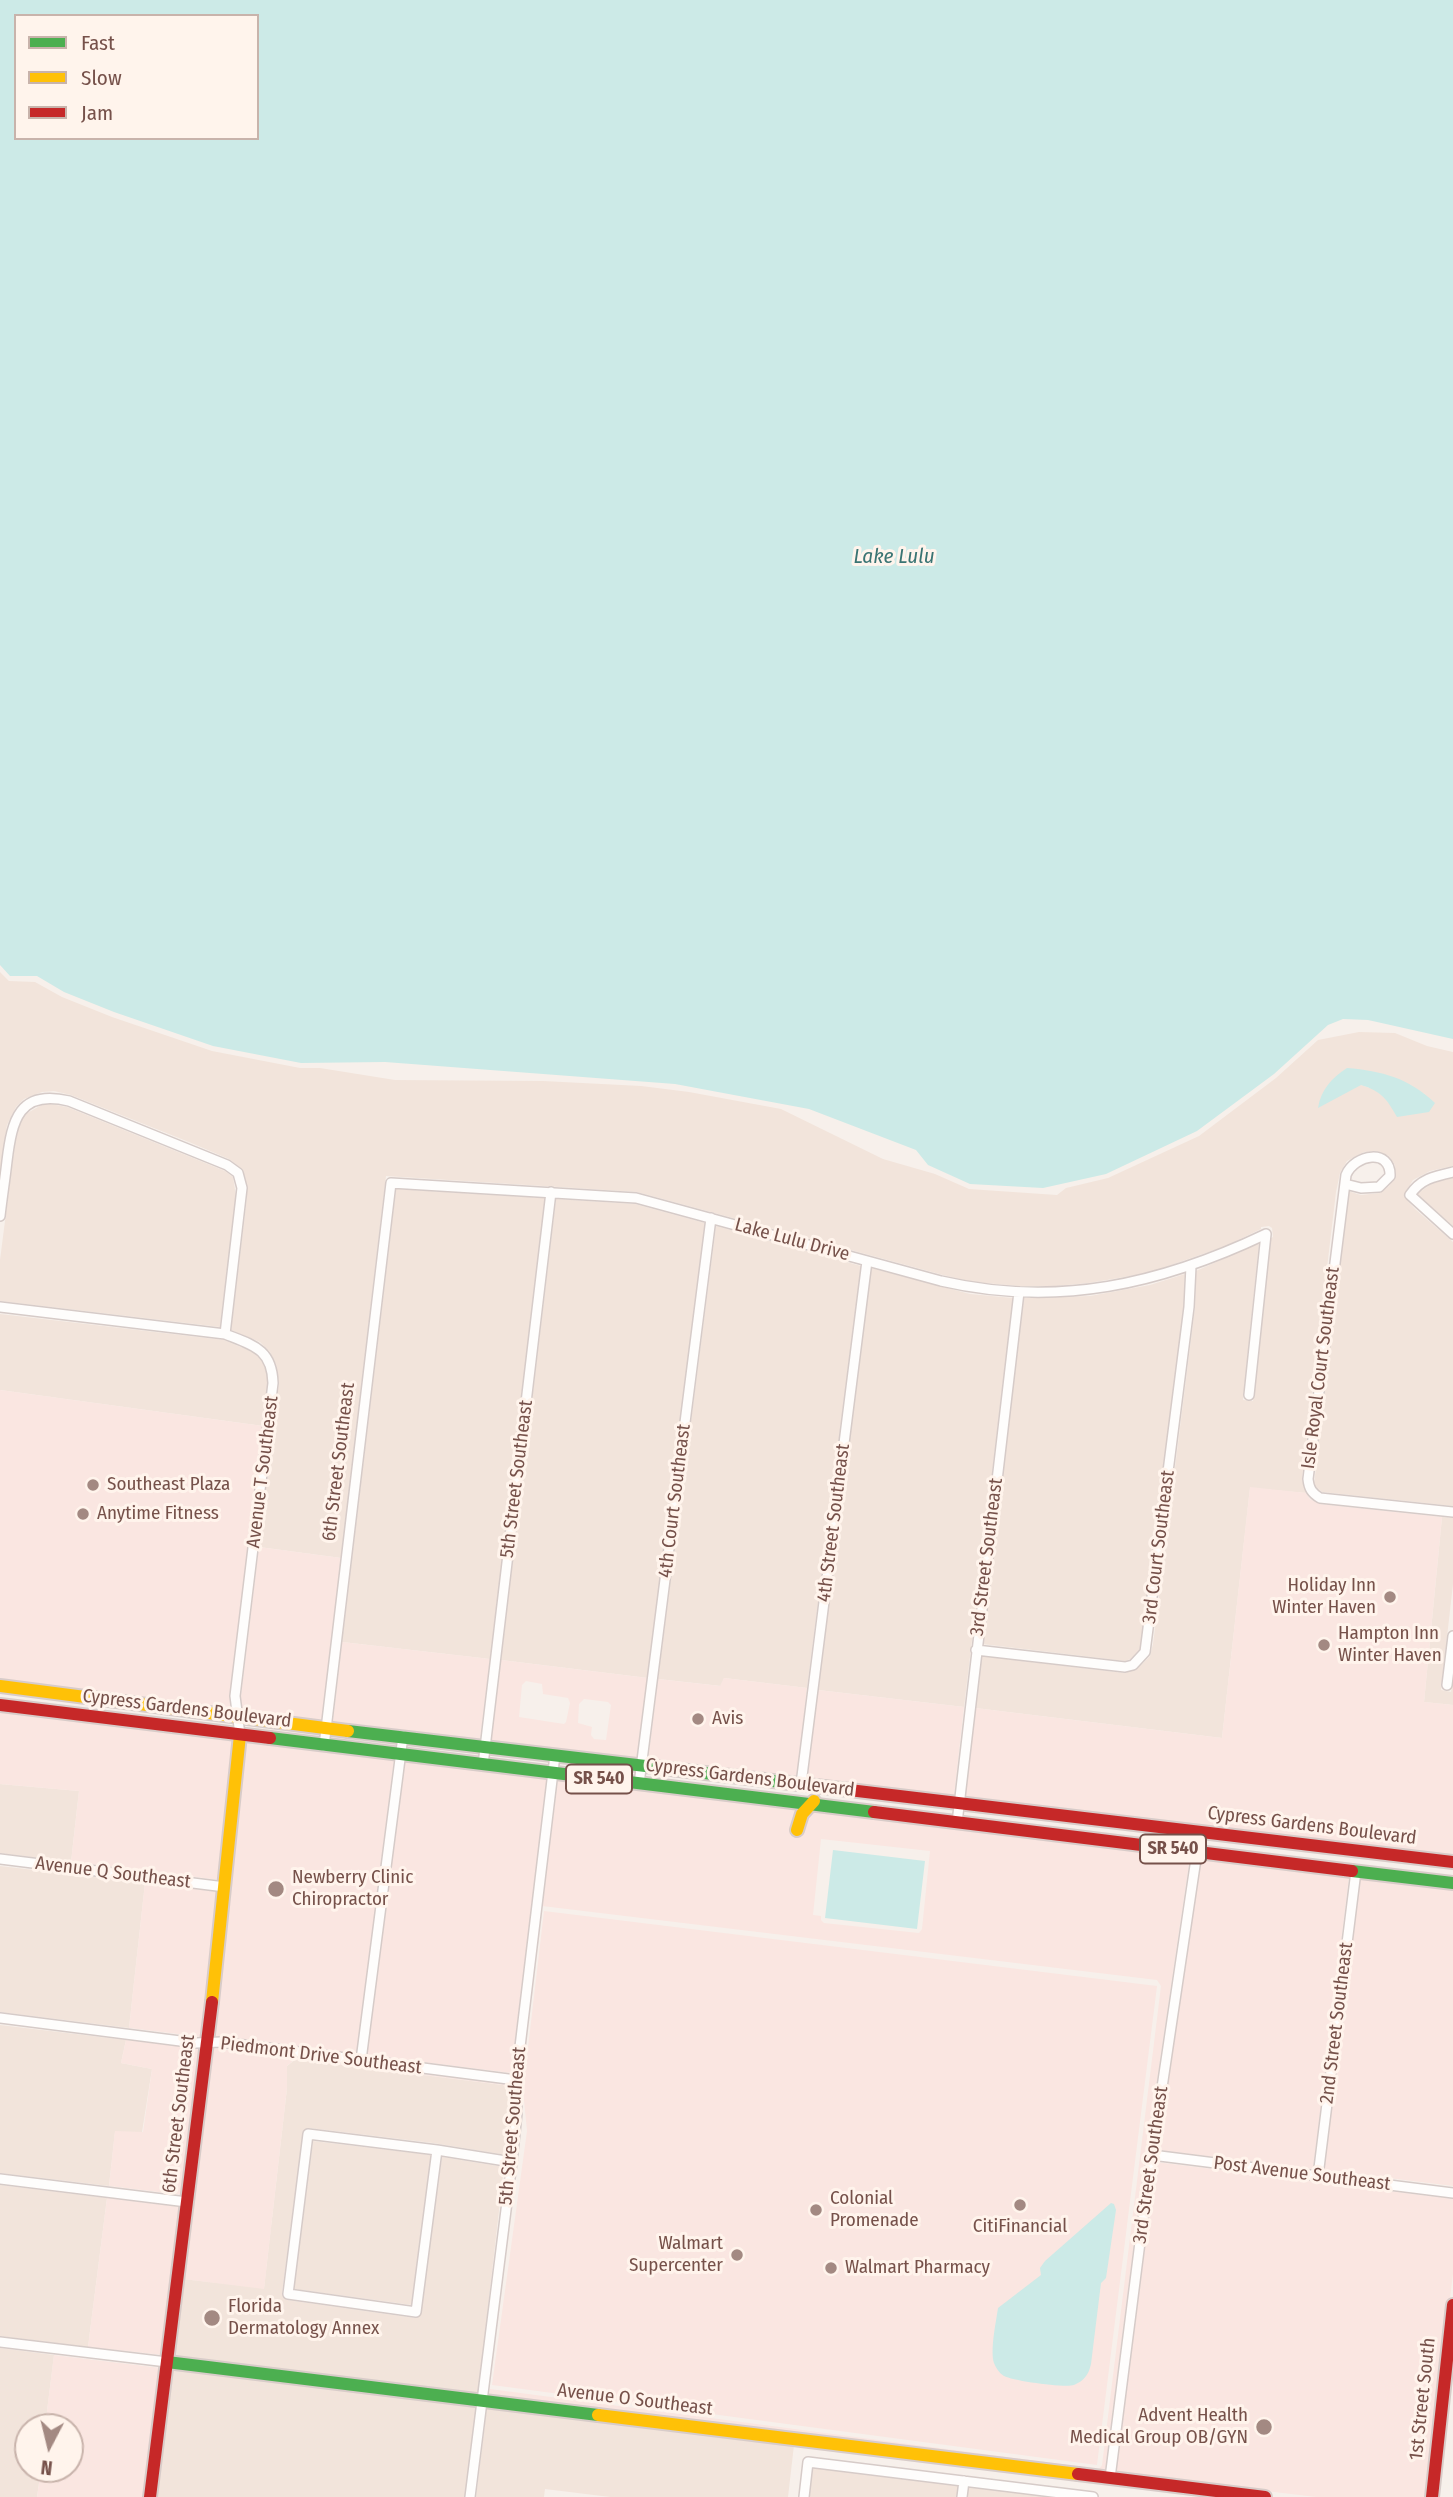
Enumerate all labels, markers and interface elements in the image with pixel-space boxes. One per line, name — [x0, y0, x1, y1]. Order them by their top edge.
legend — [14, 14, 259, 140]
text: Fast — [81, 30, 115, 56]
text: Slow — [81, 65, 122, 91]
text: Jam — [81, 100, 113, 126]
water label: Lake Lulu — [853, 544, 935, 570]
street label: Lake Lulu Drive — [732, 1214, 852, 1266]
street label: Isle Royal Court Southeast — [1297, 1266, 1345, 1470]
street label: 6th Street Southeast — [318, 1381, 360, 1543]
street label: Avenue T Southeast — [242, 1395, 284, 1549]
street label: 5th Street Southeast — [496, 1399, 538, 1559]
street label: 4th Court Southeast — [654, 1423, 696, 1579]
street label: 4th Street Southeast — [813, 1443, 855, 1603]
street label: 3rd Court Southeast — [1138, 1469, 1180, 1625]
place label: Southeast Plaza — [107, 1474, 230, 1496]
marker: Southeast Plaza — [85, 1477, 101, 1493]
street label: 3rd Street Southeast — [966, 1477, 1008, 1637]
place label: Anytime Fitness — [97, 1503, 219, 1525]
marker: Anytime Fitness — [75, 1506, 91, 1522]
place label: Holiday Inn Winter Haven — [1272, 1575, 1376, 1619]
marker: Holiday Inn Winter Haven — [1382, 1589, 1398, 1605]
place label: Hampton Inn Winter Haven — [1338, 1623, 1442, 1667]
marker: Hampton Inn Winter Haven — [1316, 1637, 1332, 1653]
street label: Cypress Gardens Boulevard — [81, 1685, 293, 1733]
place label: Avis — [712, 1708, 743, 1730]
marker: Avis — [690, 1711, 706, 1727]
street label: Cypress Gardens Boulevard — [644, 1754, 856, 1802]
road number: SR 540 — [566, 1764, 632, 1794]
street label: Cypress Gardens Boulevard — [1206, 1802, 1418, 1850]
road number: SR 540 — [1140, 1835, 1206, 1864]
street label: Avenue Q Southeast — [34, 1852, 192, 1894]
place label: Newberry Clinic Chiropractor — [292, 1867, 413, 1911]
marker: Newberry Clinic Chiropractor — [266, 1879, 286, 1899]
street label: 2nd Street Southeast — [1316, 1941, 1358, 2105]
street label: Piedmont Drive Southeast — [219, 2032, 423, 2080]
street label: 6th Street Southeast — [158, 2033, 200, 2195]
street label: 5th Street Southeast — [495, 2046, 531, 2206]
street label: 3rd Street Southeast — [1129, 2085, 1173, 2245]
street label: Post Avenue Southeast — [1212, 2152, 1392, 2196]
place label: Colonial Promenade — [830, 2188, 919, 2232]
marker: CitiFinancial — [1012, 2197, 1028, 2213]
marker: Colonial Promenade — [808, 2202, 824, 2218]
place label: CitiFinancial — [973, 2216, 1067, 2238]
place label: Walmart Supercenter — [629, 2233, 723, 2277]
marker: Walmart Supercenter — [729, 2247, 745, 2263]
place label: Walmart Pharmacy — [845, 2257, 990, 2279]
marker: Walmart Pharmacy — [823, 2260, 839, 2276]
place label: Florida Dermatology Annex — [228, 2296, 379, 2340]
marker: Florida Dermatology Annex — [202, 2308, 222, 2328]
street label: 1st Street South — [1405, 2337, 1441, 2461]
street label: Avenue O Southeast — [556, 2379, 714, 2421]
place label: Advent Health Medical Group OB/GYN — [1070, 2405, 1248, 2449]
north arrow — [14, 2413, 84, 2483]
marker: Advent Health Medical Group OB/GYN — [1254, 2417, 1274, 2437]
text: N — [40, 2455, 54, 2479]

